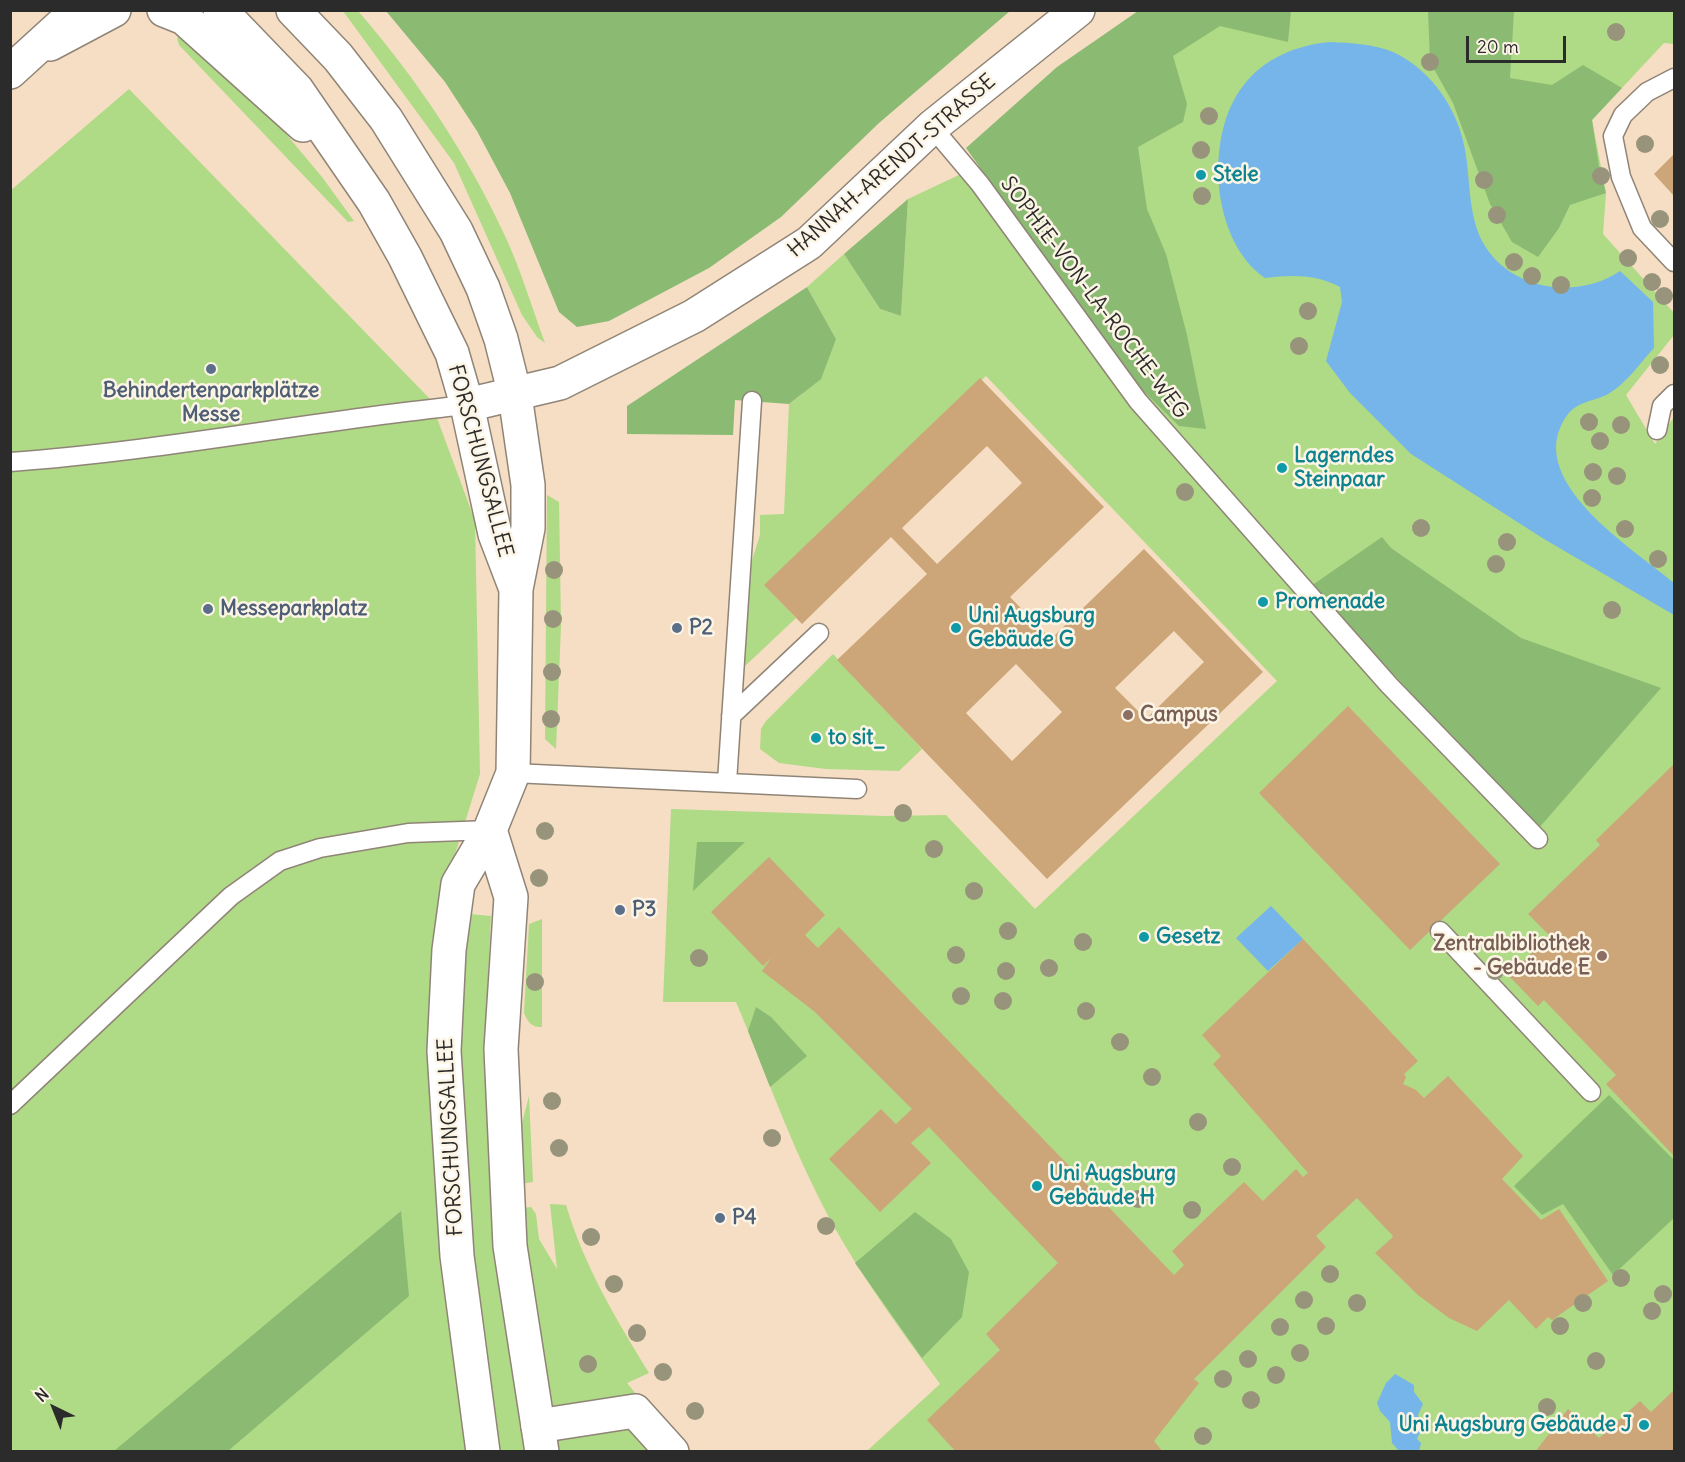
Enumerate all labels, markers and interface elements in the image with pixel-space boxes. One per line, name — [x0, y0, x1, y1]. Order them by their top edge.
scale bar — [1469, 24, 1570, 62]
text: 20 m — [1477, 35, 1519, 58]
street label: HANNAH-ARENDT-STRASSE — [783, 69, 1001, 263]
place label: Stele — [1213, 162, 1259, 188]
marker: Stele — [1194, 168, 1208, 182]
street label: SOPHIE-VON-LA-ROCHE-WEG — [995, 172, 1193, 424]
marker: Behindertenparkplätze Messe — [204, 362, 218, 376]
street label: FORSCHUNGSALLEE — [442, 362, 518, 560]
place label: Behindertenparkplätze Messe — [103, 378, 319, 428]
place label: Lagerndes Steinpaar — [1294, 443, 1394, 493]
marker: Lagerndes Steinpaar — [1275, 461, 1289, 475]
place label: Promenade — [1275, 589, 1385, 615]
marker: Promenade — [1256, 595, 1270, 609]
place label: Messeparkplatz — [220, 596, 368, 622]
marker: Messeparkplatz — [201, 602, 215, 616]
place label: Uni Augsburg Gebäude G — [968, 603, 1095, 653]
place label: P2 — [689, 615, 713, 641]
marker: P2 — [670, 621, 684, 635]
marker: Uni Augsburg Gebäude G — [949, 621, 963, 635]
place label: Campus — [1140, 702, 1218, 728]
marker: Campus — [1121, 708, 1135, 722]
place label: to sit_ — [828, 725, 885, 751]
marker: to sit_ — [809, 731, 823, 745]
place label: P3 — [632, 897, 657, 923]
marker: P3 — [613, 903, 627, 917]
place label: Gesetz — [1156, 924, 1220, 950]
marker: Gesetz — [1137, 930, 1151, 944]
place label: Zentralbibliothek - Gebäude E — [1433, 931, 1590, 981]
marker: Zentralbibliothek - Gebäude E — [1595, 949, 1609, 963]
street label: FORSCHUNGSALLEE — [433, 1037, 469, 1237]
place label: Uni Augsburg Gebäude H — [1049, 1161, 1176, 1211]
marker: Uni Augsburg Gebäude H — [1030, 1179, 1044, 1193]
place label: P4 — [732, 1205, 757, 1231]
marker: P4 — [713, 1211, 727, 1225]
north arrow — [24, 1378, 84, 1438]
text: N — [31, 1384, 53, 1406]
place label: Uni Augsburg Gebäude J — [1398, 1412, 1632, 1438]
marker: Uni Augsburg Gebäude J — [1637, 1418, 1651, 1432]

